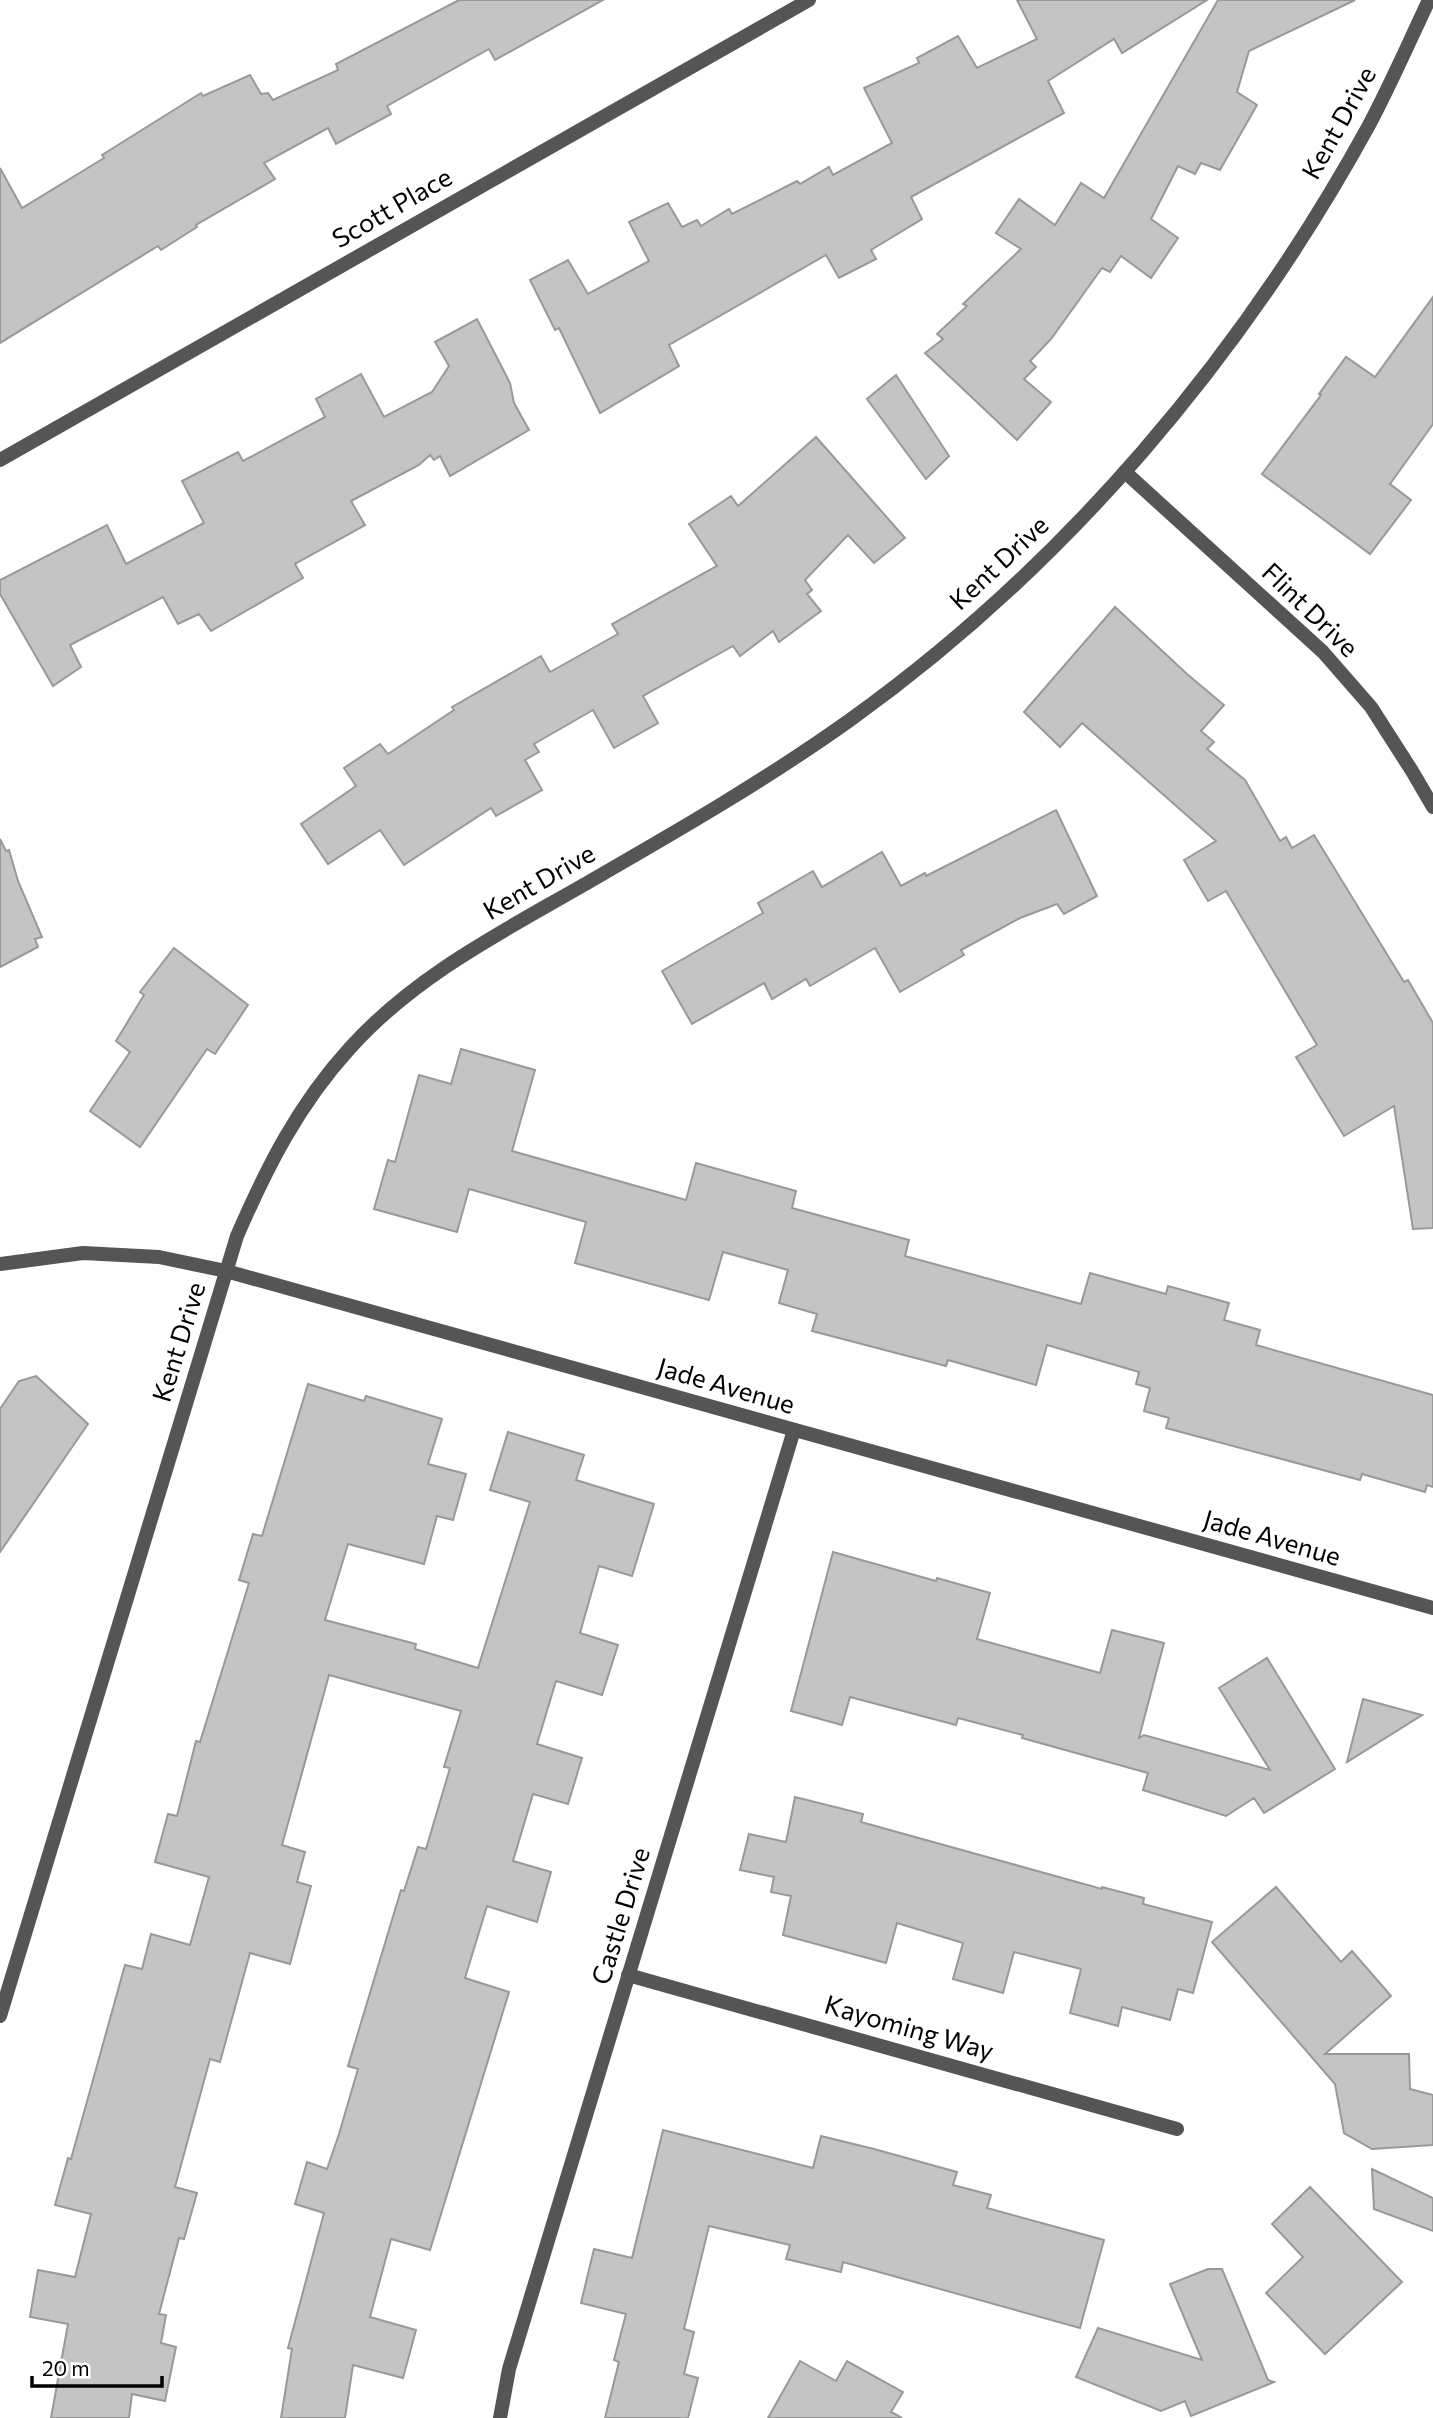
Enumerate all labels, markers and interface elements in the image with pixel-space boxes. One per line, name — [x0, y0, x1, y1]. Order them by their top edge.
street label: Kent Drive — [1294, 61, 1381, 184]
street label: Scott Place — [326, 160, 457, 253]
street label: Kent Drive — [942, 508, 1054, 615]
street label: Flint Drive — [1257, 556, 1366, 662]
street label: Kent Drive — [477, 836, 600, 925]
street label: Kent Drive — [145, 1278, 210, 1405]
street label: Jade Avenue — [654, 1350, 799, 1419]
street label: Jade Avenue — [1200, 1502, 1345, 1571]
street label: Castle Drive — [584, 1843, 655, 1988]
street label: Kayoming Way — [821, 1988, 998, 2066]
scale bar — [32, 2344, 161, 2388]
text: 20 m — [42, 2355, 90, 2380]

